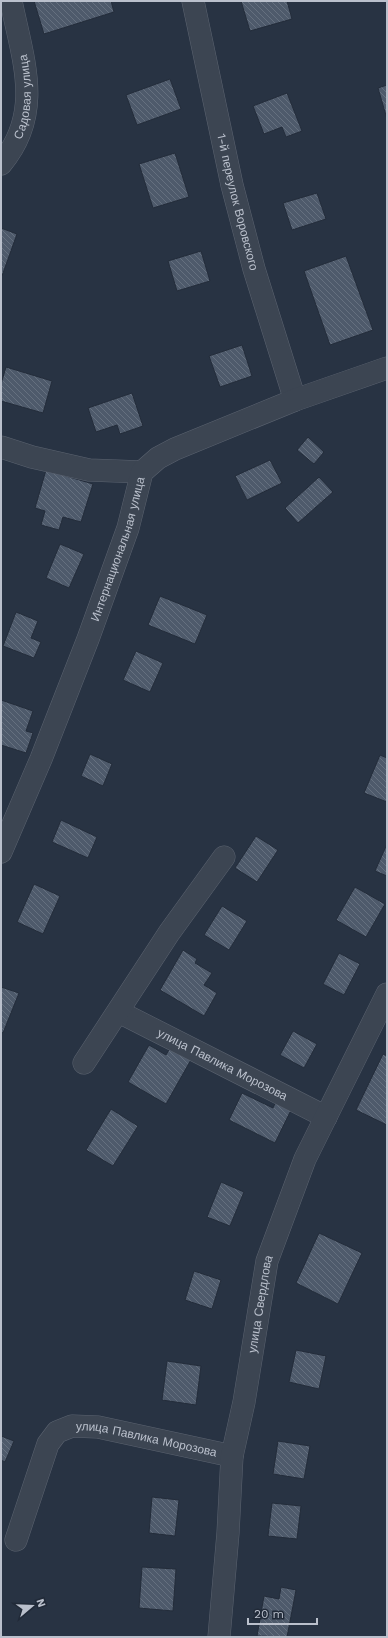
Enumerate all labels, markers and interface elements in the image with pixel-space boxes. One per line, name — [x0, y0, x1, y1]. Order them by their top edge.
street label: Садовая улица — [11, 53, 34, 141]
street label: 1-й переулок Воровского — [214, 133, 261, 272]
street label: Интернациональная улица — [88, 475, 148, 623]
street label: улица Павлика Морозова — [155, 1026, 290, 1103]
street label: улица Свердлова — [245, 1253, 276, 1354]
street label: улица Павлика Морозова — [76, 1419, 218, 1460]
north arrow — [12, 1586, 52, 1626]
text: N — [34, 1597, 48, 1609]
scale bar — [248, 1600, 317, 1626]
text: 20 m — [254, 1607, 284, 1621]

